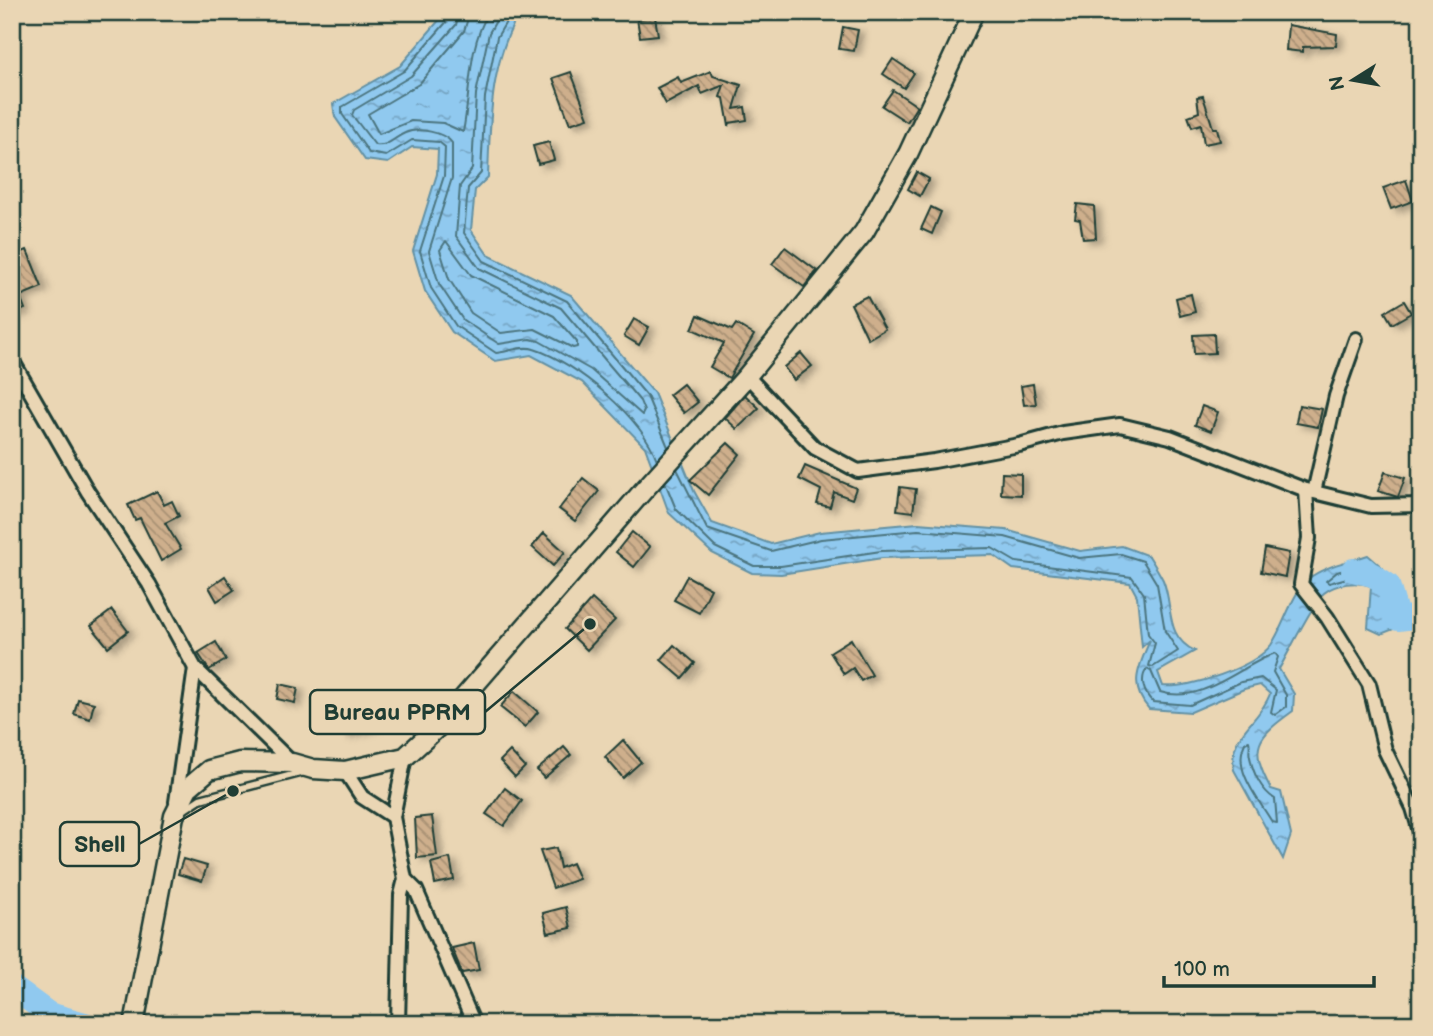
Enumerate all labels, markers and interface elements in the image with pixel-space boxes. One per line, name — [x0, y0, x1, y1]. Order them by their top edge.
north arrow — [1318, 46, 1388, 116]
text: N — [1325, 74, 1350, 92]
callout: Bureau PPRM — [310, 690, 485, 734]
text: Bureau PPRM — [323, 699, 471, 727]
callout: Shell — [60, 822, 139, 866]
text: Shell — [74, 831, 126, 859]
scale bar — [1164, 945, 1374, 989]
text: 100 m — [1174, 957, 1230, 982]

